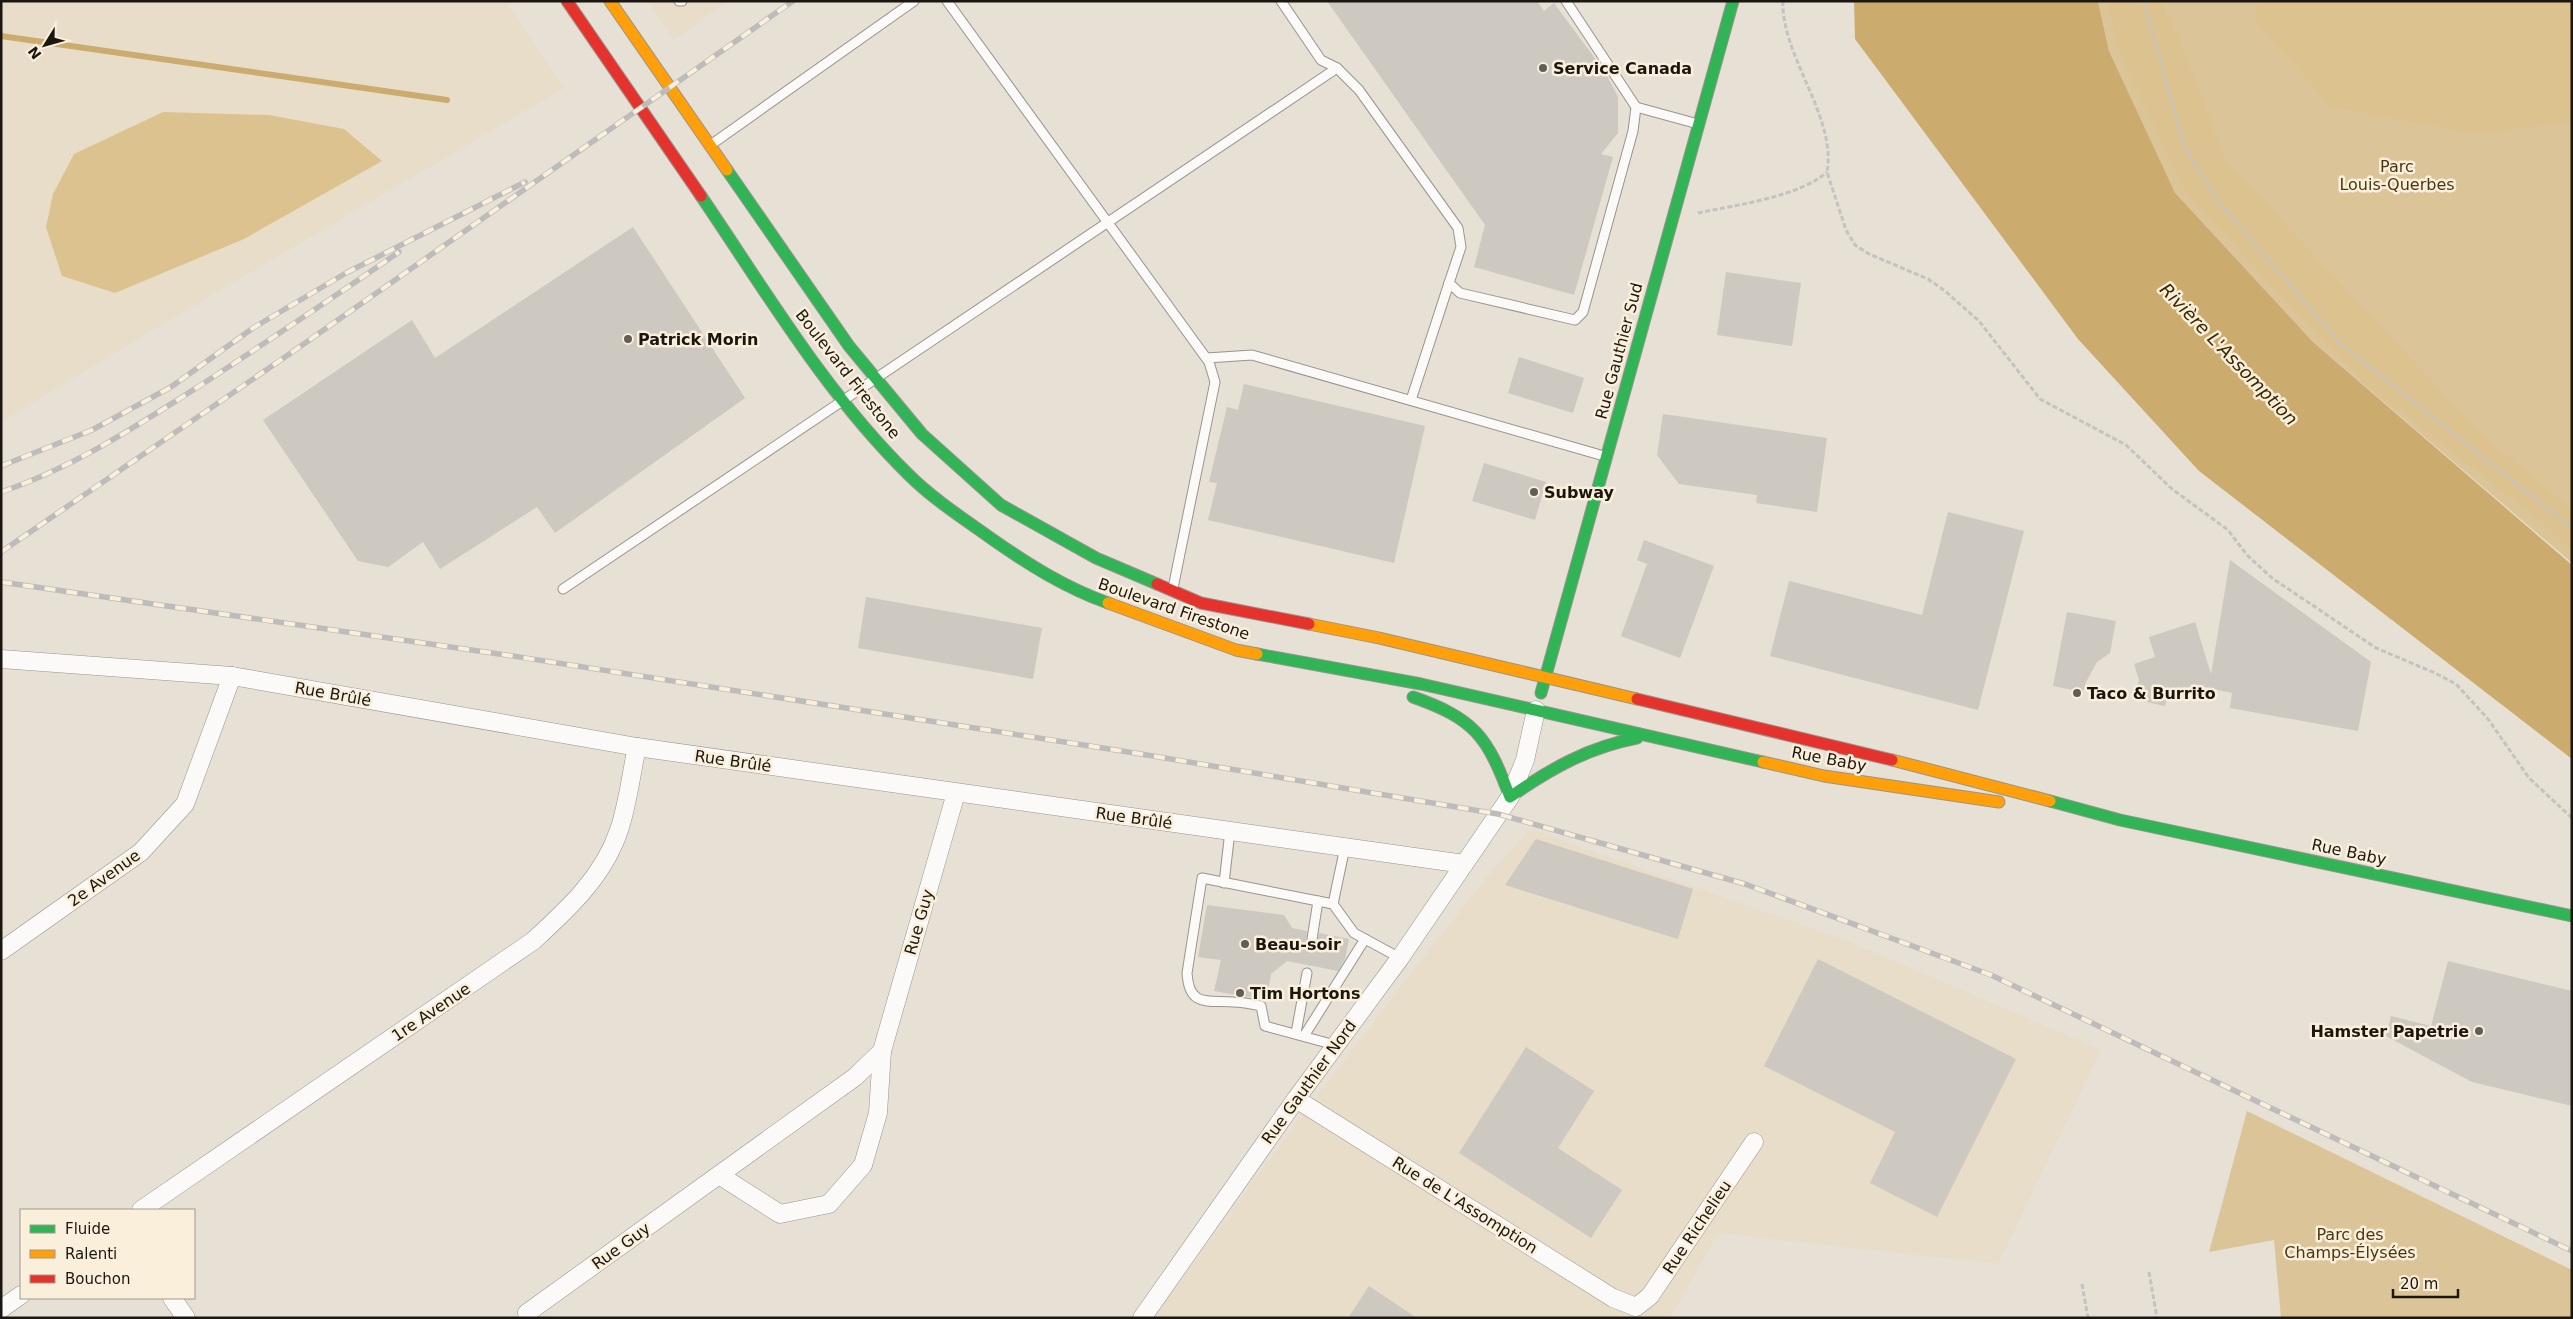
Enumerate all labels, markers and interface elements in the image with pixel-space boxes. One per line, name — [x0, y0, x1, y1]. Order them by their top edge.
north arrow — [20, 20, 70, 70]
text: N — [25, 43, 45, 62]
place label: Service Canada — [1553, 59, 1692, 78]
marker: Service Canada — [1537, 62, 1549, 74]
park label: Parc Louis-Querbes — [2339, 157, 2455, 194]
water label: Rivière L'Assomption — [2156, 279, 2302, 429]
street label: Rue Gauthier Sud — [1592, 281, 1646, 421]
street label: Boulevard Firestone — [792, 306, 904, 442]
place label: Patrick Morin — [638, 330, 759, 349]
marker: Patrick Morin — [622, 333, 634, 345]
place label: Subway — [1544, 483, 1614, 502]
marker: Subway — [1528, 486, 1540, 498]
street label: Boulevard Firestone — [1096, 574, 1252, 644]
street label: Rue Brûlé — [293, 678, 373, 710]
place label: Taco & Burrito — [2087, 684, 2216, 703]
marker: Taco & Burrito — [2071, 687, 2083, 699]
street label: Rue Baby — [1790, 742, 1868, 776]
street label: Rue Brûlé — [693, 746, 773, 776]
street label: Rue Brûlé — [1094, 803, 1174, 833]
street label: Rue Baby — [2310, 835, 2388, 869]
street label: 2e Avenue — [64, 845, 144, 911]
street label: Rue Guy — [901, 887, 937, 957]
place label: Beau-soir — [1255, 935, 1341, 954]
marker: Beau-soir — [1239, 938, 1251, 950]
street label: 1re Avenue — [388, 979, 474, 1045]
place label: Tim Hortons — [1250, 984, 1360, 1003]
marker: Tim Hortons — [1234, 987, 1246, 999]
street label: Rue Gauthier Nord — [1258, 1016, 1360, 1148]
place label: Hamster Papetrie — [2310, 1022, 2469, 1041]
marker: Hamster Papetrie — [2473, 1025, 2485, 1037]
street label: Rue de L'Assomption — [1389, 1153, 1541, 1257]
street label: Rue Richelieu — [1659, 1177, 1735, 1277]
legend — [20, 1209, 195, 1299]
street label: Rue Guy — [588, 1218, 654, 1274]
text: Fluide — [65, 1220, 110, 1238]
park label: Parc des Champs-Élysées — [2284, 1225, 2416, 1262]
text: Ralenti — [65, 1245, 117, 1263]
scale bar — [2393, 1266, 2458, 1298]
text: Bouchon — [65, 1270, 130, 1288]
text: 20 m — [2400, 1275, 2438, 1293]

